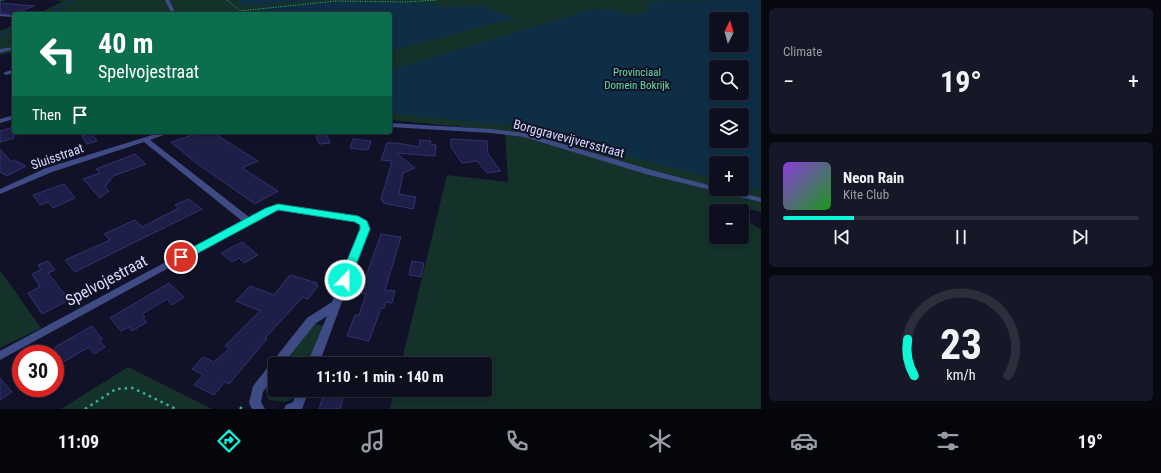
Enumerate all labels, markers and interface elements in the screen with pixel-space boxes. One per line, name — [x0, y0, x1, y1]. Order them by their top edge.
north arrow — [709, 12, 749, 52]
map controls — [709, 12, 749, 244]
text: 40 m — [98, 27, 154, 60]
icon: left — [32, 28, 84, 80]
text: Climate — [783, 44, 822, 59]
button: search — [709, 60, 749, 100]
text: Spelvojestraat — [98, 61, 199, 82]
text: 19° — [940, 64, 982, 99]
park label: Provinciaal Domein Bokrijk — [604, 66, 670, 92]
text: − — [783, 69, 794, 94]
text: + — [1128, 69, 1139, 94]
icon: arrive — [69, 104, 91, 126]
text: Then — [32, 106, 61, 124]
button: layers — [709, 108, 749, 148]
street label: Borggravevijversstraat — [512, 116, 626, 161]
street label: Sluisstraat — [29, 140, 86, 172]
button: + — [709, 156, 749, 196]
text: Neon Rain — [843, 169, 904, 187]
text: Kite Club — [843, 187, 889, 202]
button: − — [709, 204, 749, 244]
icon: previous — [831, 226, 853, 248]
icon: pause — [950, 226, 972, 248]
icon: next — [1069, 226, 1091, 248]
pin — [164, 240, 198, 274]
icon: arrive — [170, 246, 192, 268]
street label: Spelvojestraat — [62, 251, 151, 310]
position arrow — [324, 259, 366, 301]
text: 23 — [940, 320, 982, 369]
speed limit sign: 30 — [12, 345, 64, 397]
text: km/h — [946, 367, 976, 383]
text: 11:10 · 1 min · 140 m — [316, 368, 444, 386]
icon: directions — [215, 427, 243, 455]
icon: music — [359, 427, 387, 455]
icon: phone — [503, 427, 531, 455]
icon: climate — [646, 427, 674, 455]
icon: car — [790, 427, 818, 455]
icon: filters — [934, 427, 962, 455]
text: 11:09 — [58, 431, 99, 452]
text: 19° — [1078, 431, 1103, 452]

